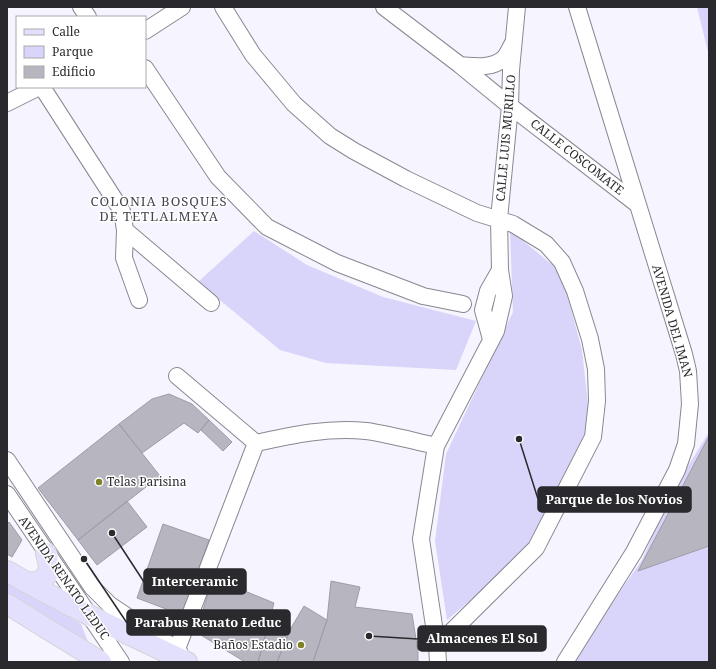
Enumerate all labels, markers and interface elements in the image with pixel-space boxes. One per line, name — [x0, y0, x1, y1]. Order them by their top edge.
legend — [16, 16, 146, 88]
text: Calle — [52, 23, 80, 40]
text: Parque — [52, 43, 93, 60]
text: Edificio — [52, 63, 95, 80]
street label: CALLE LUIS MURILLO — [491, 74, 520, 202]
street label: CALLE COSCOMATE — [527, 115, 628, 198]
district label: COLONIA BOSQUES DE TETLALMEYA — [91, 192, 227, 225]
street label: AVENIDA DEL IMAN — [648, 262, 697, 379]
place label: Telas Parisina — [107, 473, 187, 490]
marker: Telas Parisina — [94, 477, 104, 487]
callout: Parque de los Novios — [538, 487, 691, 512]
text: Parque de los Novios — [545, 490, 683, 508]
street label: AVENIDA RENATO LEDUC — [15, 512, 114, 643]
callout: Interceramic — [144, 569, 246, 594]
text: Interceramic — [152, 572, 238, 590]
callout: Parabus Renato Leduc — [127, 610, 290, 635]
text: Parabus Renato Leduc — [135, 613, 282, 631]
callout: Almacenes El Sol — [418, 626, 546, 651]
text: Almacenes El Sol — [426, 629, 538, 647]
place label: Baños Estadio — [213, 636, 293, 653]
marker: Baños Estadio — [296, 640, 306, 650]

